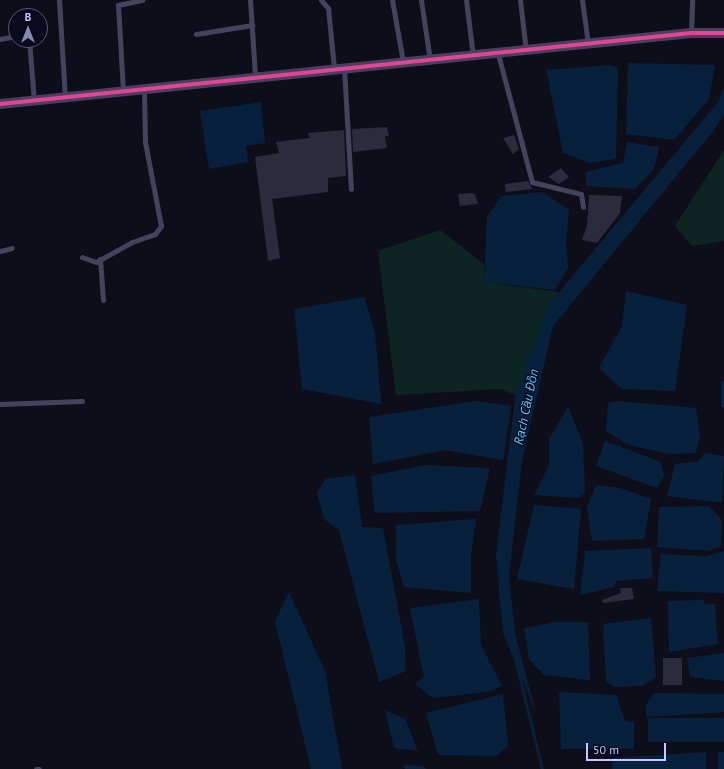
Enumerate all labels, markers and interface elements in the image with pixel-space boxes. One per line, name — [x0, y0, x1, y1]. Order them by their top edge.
north arrow — [8, 8, 48, 48]
text: B — [25, 10, 31, 24]
water label: Rạch Cầu Đồn — [511, 368, 543, 446]
scale bar — [588, 735, 668, 761]
text: 50 m — [593, 742, 619, 757]

